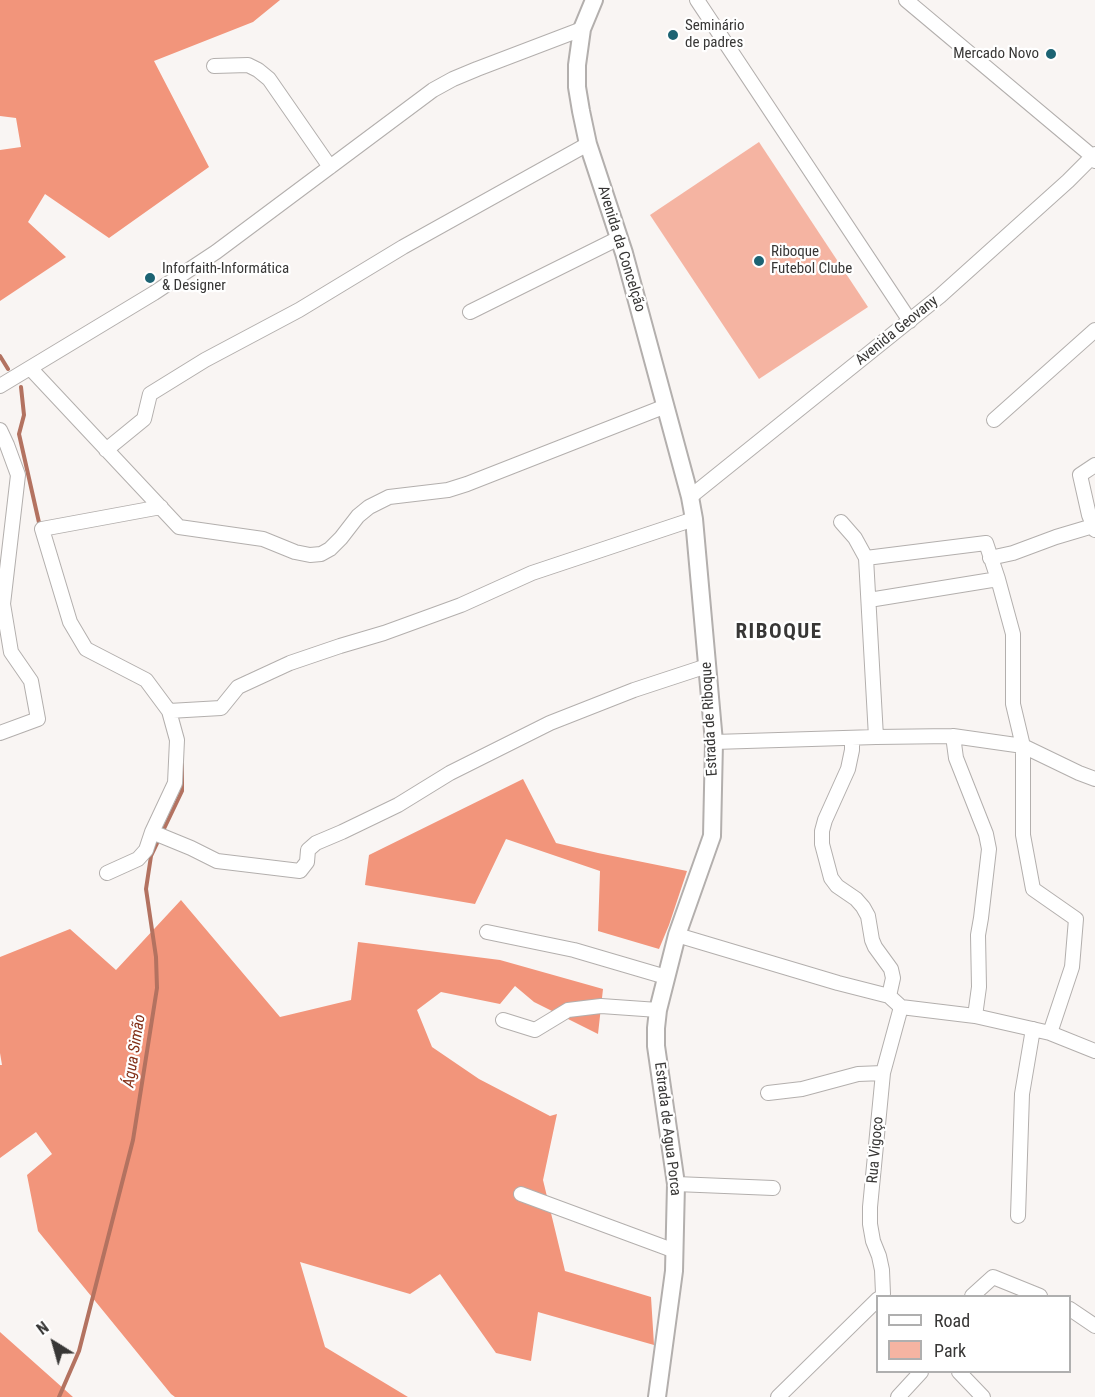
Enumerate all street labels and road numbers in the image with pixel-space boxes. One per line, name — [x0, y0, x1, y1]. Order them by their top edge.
street label: Avenida da Concelção — [593, 184, 649, 314]
street label: Avenida Geovany — [852, 292, 942, 370]
street label: Estrada de Riboque — [698, 661, 722, 777]
street label: Estrada de Agua Porca — [650, 1061, 684, 1197]
street label: Rua Vigoço — [864, 1116, 888, 1184]

